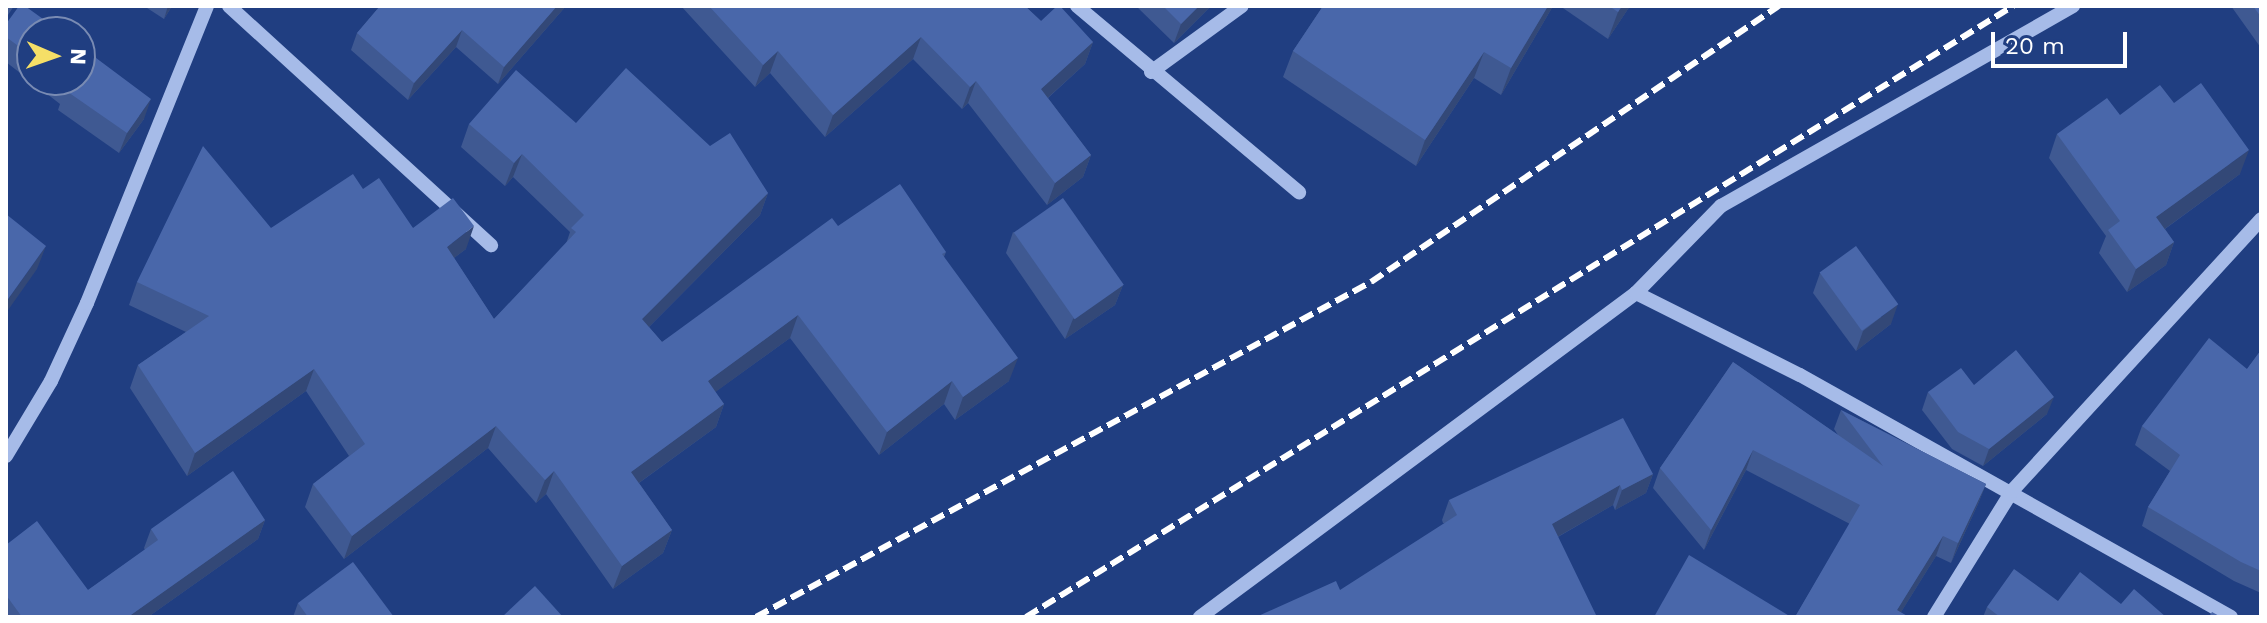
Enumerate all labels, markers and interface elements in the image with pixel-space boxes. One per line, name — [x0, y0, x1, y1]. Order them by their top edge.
north arrow — [16, 16, 96, 96]
scale bar — [1995, 16, 2131, 66]
text: 20 m — [2005, 32, 2065, 60]
text: N — [66, 48, 91, 65]

